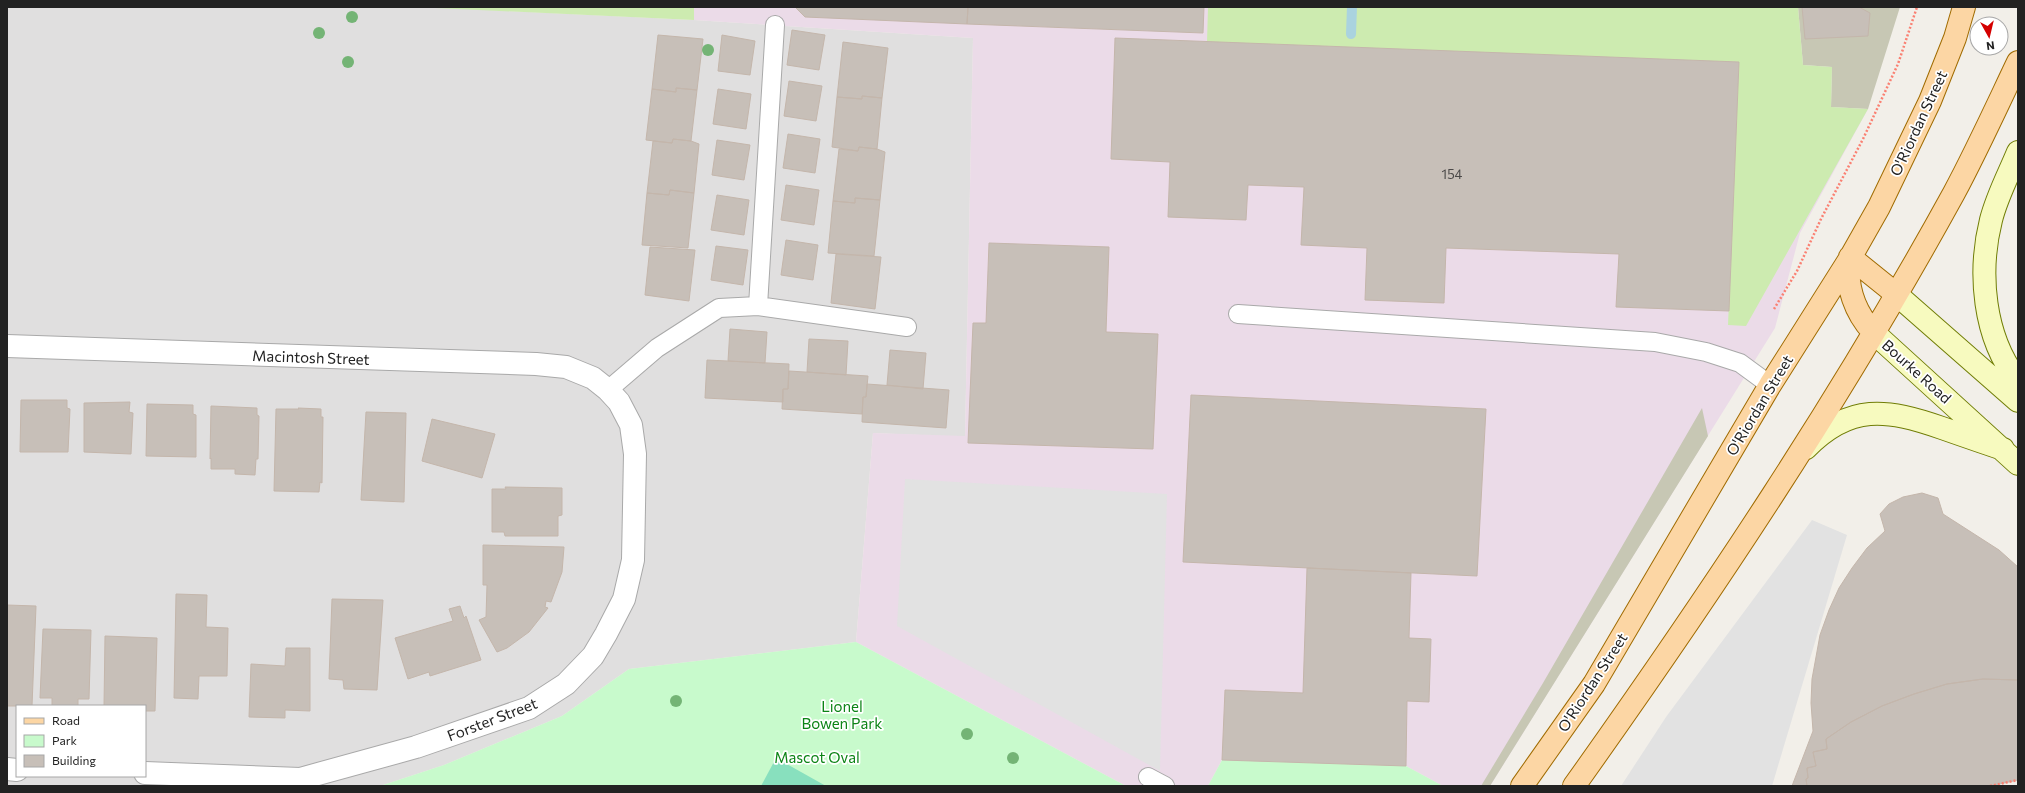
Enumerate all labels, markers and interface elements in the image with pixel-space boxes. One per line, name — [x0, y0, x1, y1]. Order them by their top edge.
north arrow — [1969, 16, 2009, 56]
text: N — [1985, 39, 1995, 53]
street label: O'Riordan Street — [1886, 67, 1950, 179]
house number: 154 — [1442, 166, 1463, 182]
street label: Bourke Road — [1879, 335, 1955, 407]
street label: Macintosh Street — [252, 346, 370, 368]
street label: O'Riordan Street — [1722, 351, 1796, 459]
street label: O'Riordan Street — [1553, 629, 1631, 735]
street label: Forster Street — [444, 694, 540, 744]
park label: Lionel Bowen Park — [802, 697, 882, 732]
legend — [16, 705, 146, 777]
text: Road — [52, 713, 80, 727]
text: Park — [52, 733, 78, 747]
park label: Mascot Oval — [774, 748, 860, 766]
text: Building — [52, 753, 96, 767]

